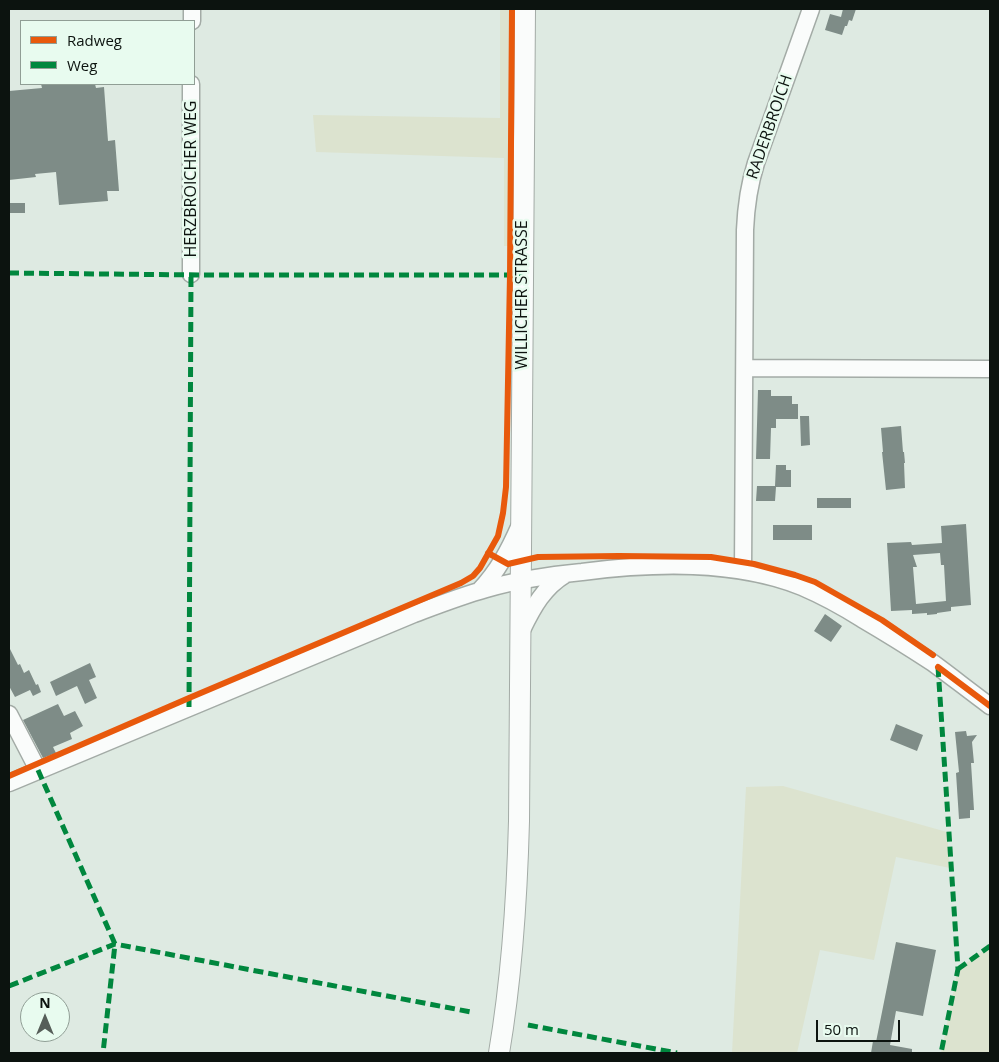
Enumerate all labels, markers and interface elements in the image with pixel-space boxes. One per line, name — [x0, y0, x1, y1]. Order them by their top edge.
legend — [20, 20, 195, 85]
text: Radweg — [67, 30, 122, 50]
text: Weg — [67, 55, 97, 75]
street label: RADERBROICH — [743, 72, 797, 182]
street label: HERZBROICHER WEG — [181, 101, 201, 257]
street label: WILLICHER STRASSE — [512, 220, 532, 370]
north arrow — [20, 992, 70, 1042]
text: N — [39, 993, 51, 1012]
scale bar — [819, 1010, 903, 1042]
text: 50 m — [824, 1019, 859, 1039]

